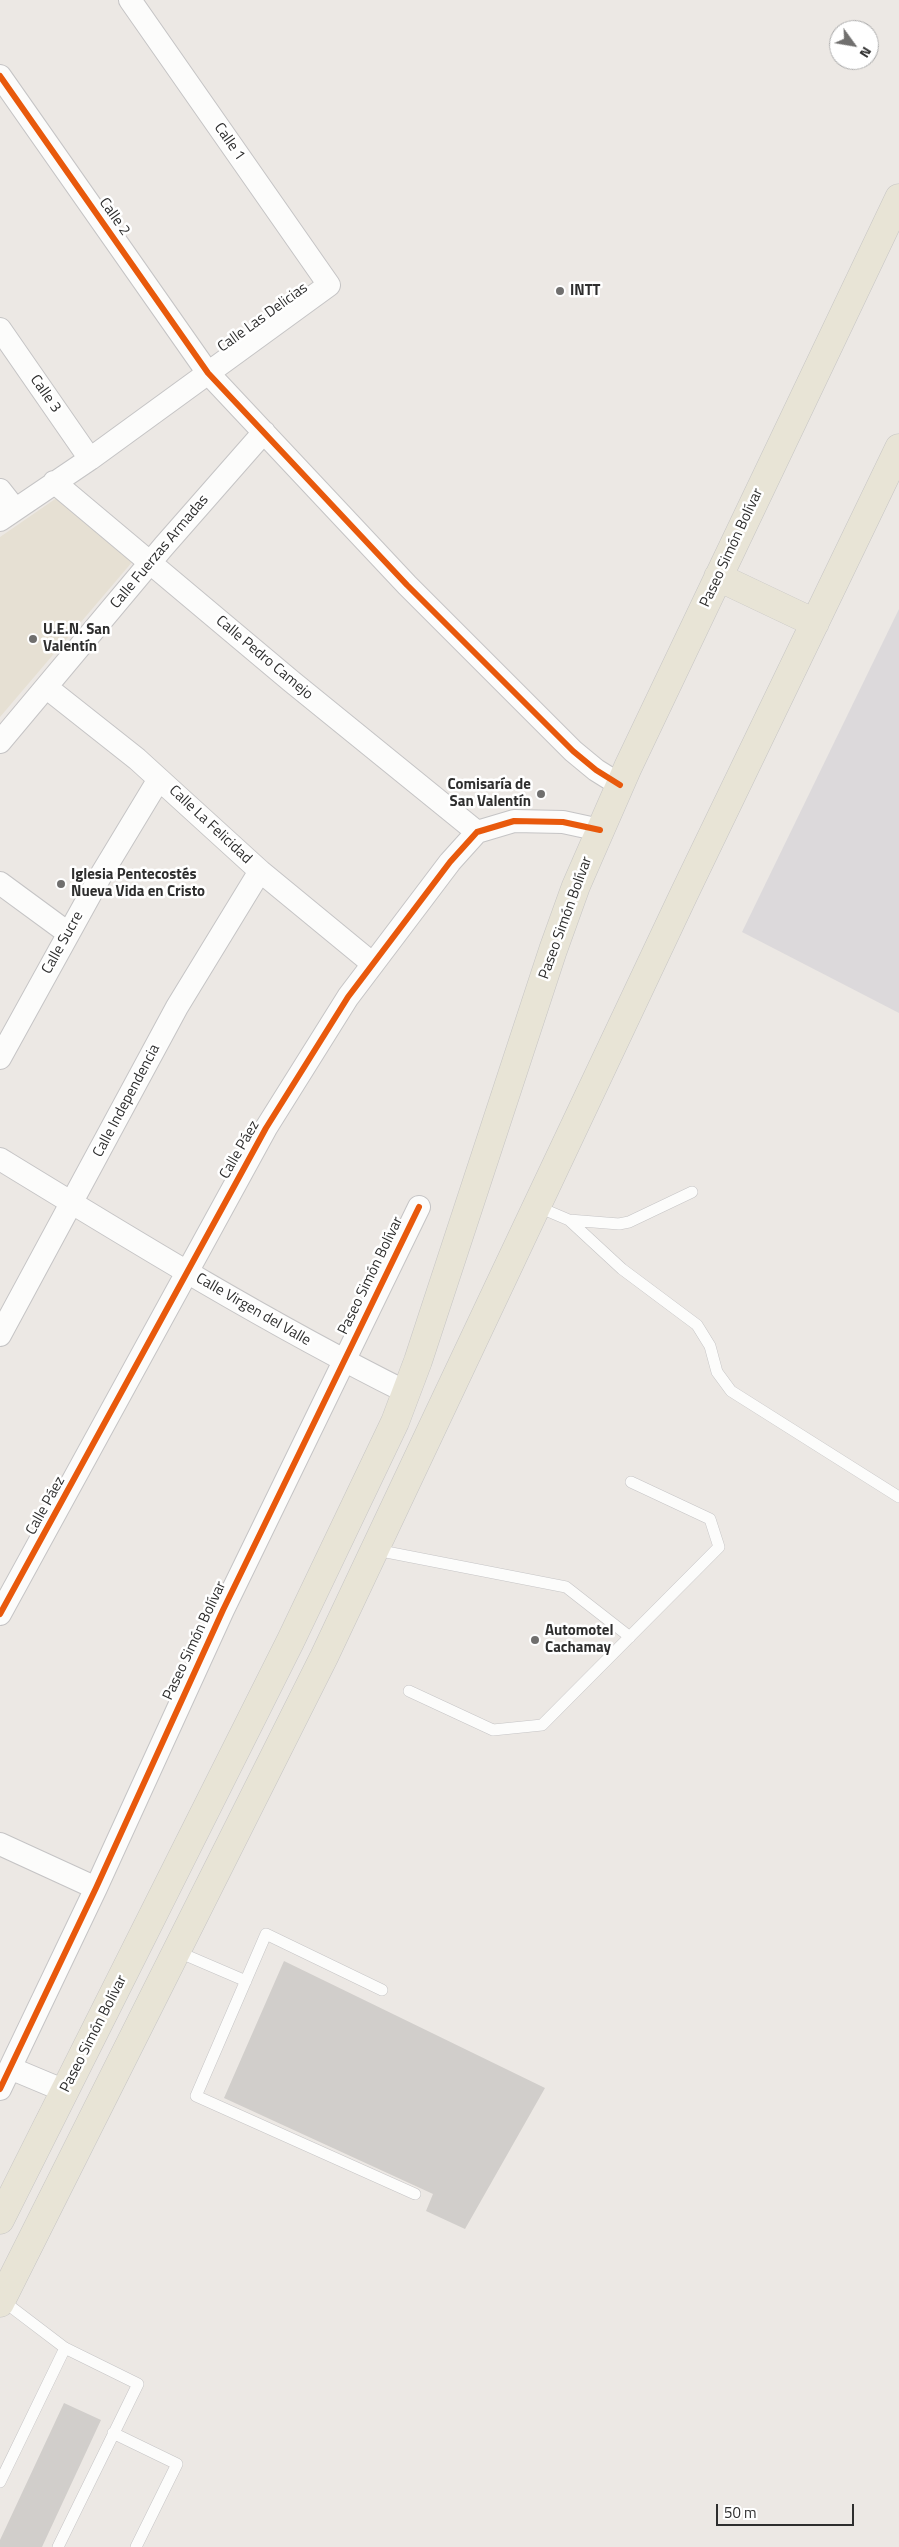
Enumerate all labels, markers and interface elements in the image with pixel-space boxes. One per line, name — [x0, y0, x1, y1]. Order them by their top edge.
north arrow — [829, 20, 879, 70]
text: N — [855, 43, 878, 62]
street label: Calle 1 — [210, 120, 248, 164]
street label: Calle 2 — [95, 195, 133, 239]
street label: Calle Las Delicias — [215, 279, 311, 357]
place label: INTT — [570, 282, 600, 300]
marker: INTT — [554, 285, 566, 297]
street label: Calle 3 — [26, 372, 64, 416]
street label: Paseo Simón Bolívar — [697, 486, 767, 610]
street label: Calle Fuerzas Armadas — [107, 491, 213, 613]
street label: Calle Pedro Camejo — [212, 612, 316, 704]
place label: U.E.N. San Valentín — [43, 621, 110, 656]
marker: U.E.N. San Valentín — [27, 633, 39, 645]
place label: Comisaría de San Valentín — [447, 776, 531, 811]
street label: Calle La Felicidad — [165, 782, 255, 868]
marker: Comisaría de San Valentín — [535, 788, 547, 800]
street label: Paseo Simón Bolívar — [535, 854, 597, 982]
place label: Iglesia Pentecostés Nueva Vida en Cristo — [71, 866, 205, 901]
marker: Iglesia Pentecostés Nueva Vida en Cristo — [55, 878, 67, 890]
street label: Calle Sucre — [38, 909, 88, 977]
street label: Calle Independencia — [90, 1042, 164, 1160]
street label: Calle Páez — [216, 1118, 264, 1182]
street label: Paseo Simón Bolívar — [335, 1214, 407, 1338]
street label: Calle Virgen del Valle — [192, 1270, 314, 1350]
street label: Calle Páez — [23, 1474, 69, 1538]
street label: Paseo Simón Bolívar — [160, 1579, 230, 1703]
place label: Automotel Cachamay — [545, 1622, 613, 1657]
marker: Automotel Cachamay — [529, 1634, 541, 1646]
street label: Paseo Simón Bolívar — [57, 1972, 131, 2096]
scale bar — [719, 2494, 856, 2526]
text: 50 m — [724, 2501, 757, 2524]

